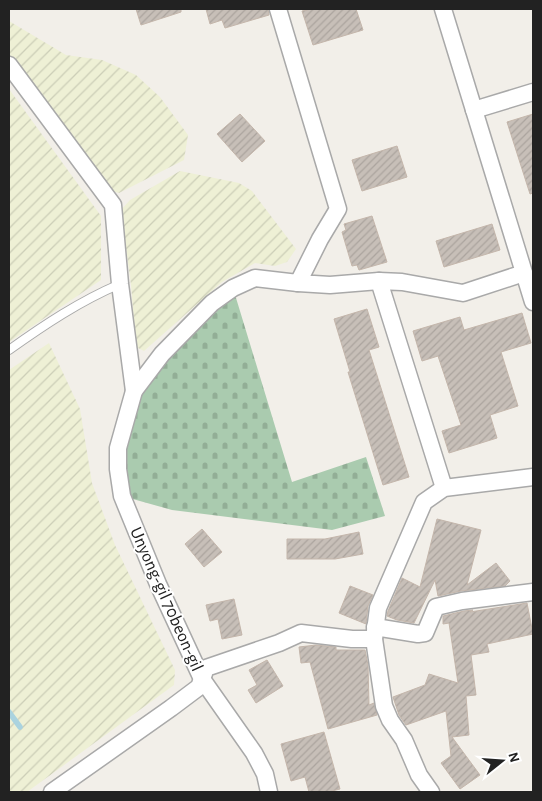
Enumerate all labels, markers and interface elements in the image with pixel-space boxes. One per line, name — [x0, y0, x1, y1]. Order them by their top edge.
street label: Unyong-gil 70beon-gil — [126, 525, 206, 674]
north arrow — [477, 736, 527, 786]
text: N — [505, 751, 522, 764]

